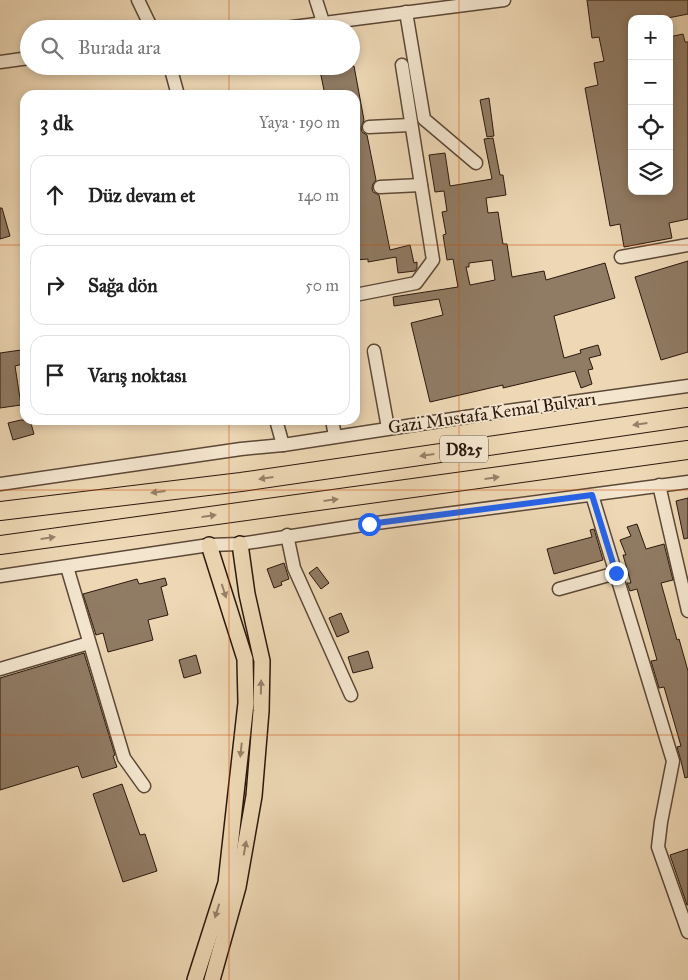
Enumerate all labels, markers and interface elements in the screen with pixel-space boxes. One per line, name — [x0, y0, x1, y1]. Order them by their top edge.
map controls — [628, 15, 673, 195]
button: + — [628, 15, 673, 60]
search box — [20, 20, 360, 75]
icon: search — [38, 34, 66, 62]
text: Burada ara — [78, 36, 161, 59]
button: − — [628, 60, 673, 105]
button: locate — [628, 105, 673, 150]
text: 3 dk — [40, 110, 73, 136]
text: Yaya · 190 m — [259, 113, 340, 132]
button: layers — [628, 150, 673, 195]
icon: ahead — [41, 181, 69, 209]
text: Düz devam et — [88, 184, 195, 207]
text: 140 m — [298, 186, 339, 205]
icon: right — [41, 271, 69, 299]
text: Sağa dön — [88, 274, 157, 297]
text: 50 m — [305, 276, 339, 295]
icon: arrive — [41, 361, 69, 389]
text: Varış noktası — [88, 364, 187, 387]
street label: Gazi Mustafa Kemal Bulvarı — [387, 388, 597, 438]
one-way arrow — [631, 420, 647, 428]
road number: D825 — [440, 436, 488, 462]
one-way arrow — [419, 451, 435, 459]
one-way arrow — [484, 473, 500, 481]
one-way arrow — [258, 474, 274, 482]
one-way arrow — [149, 488, 165, 496]
one-way arrow — [323, 496, 339, 504]
one-way arrow — [202, 512, 218, 520]
route start — [358, 513, 381, 536]
one-way arrow — [41, 534, 57, 542]
route end — [605, 562, 628, 585]
one-way arrow — [221, 584, 228, 599]
one-way arrow — [257, 678, 265, 694]
one-way arrow — [237, 743, 245, 759]
one-way arrow — [241, 840, 249, 856]
one-way arrow — [213, 903, 220, 918]

